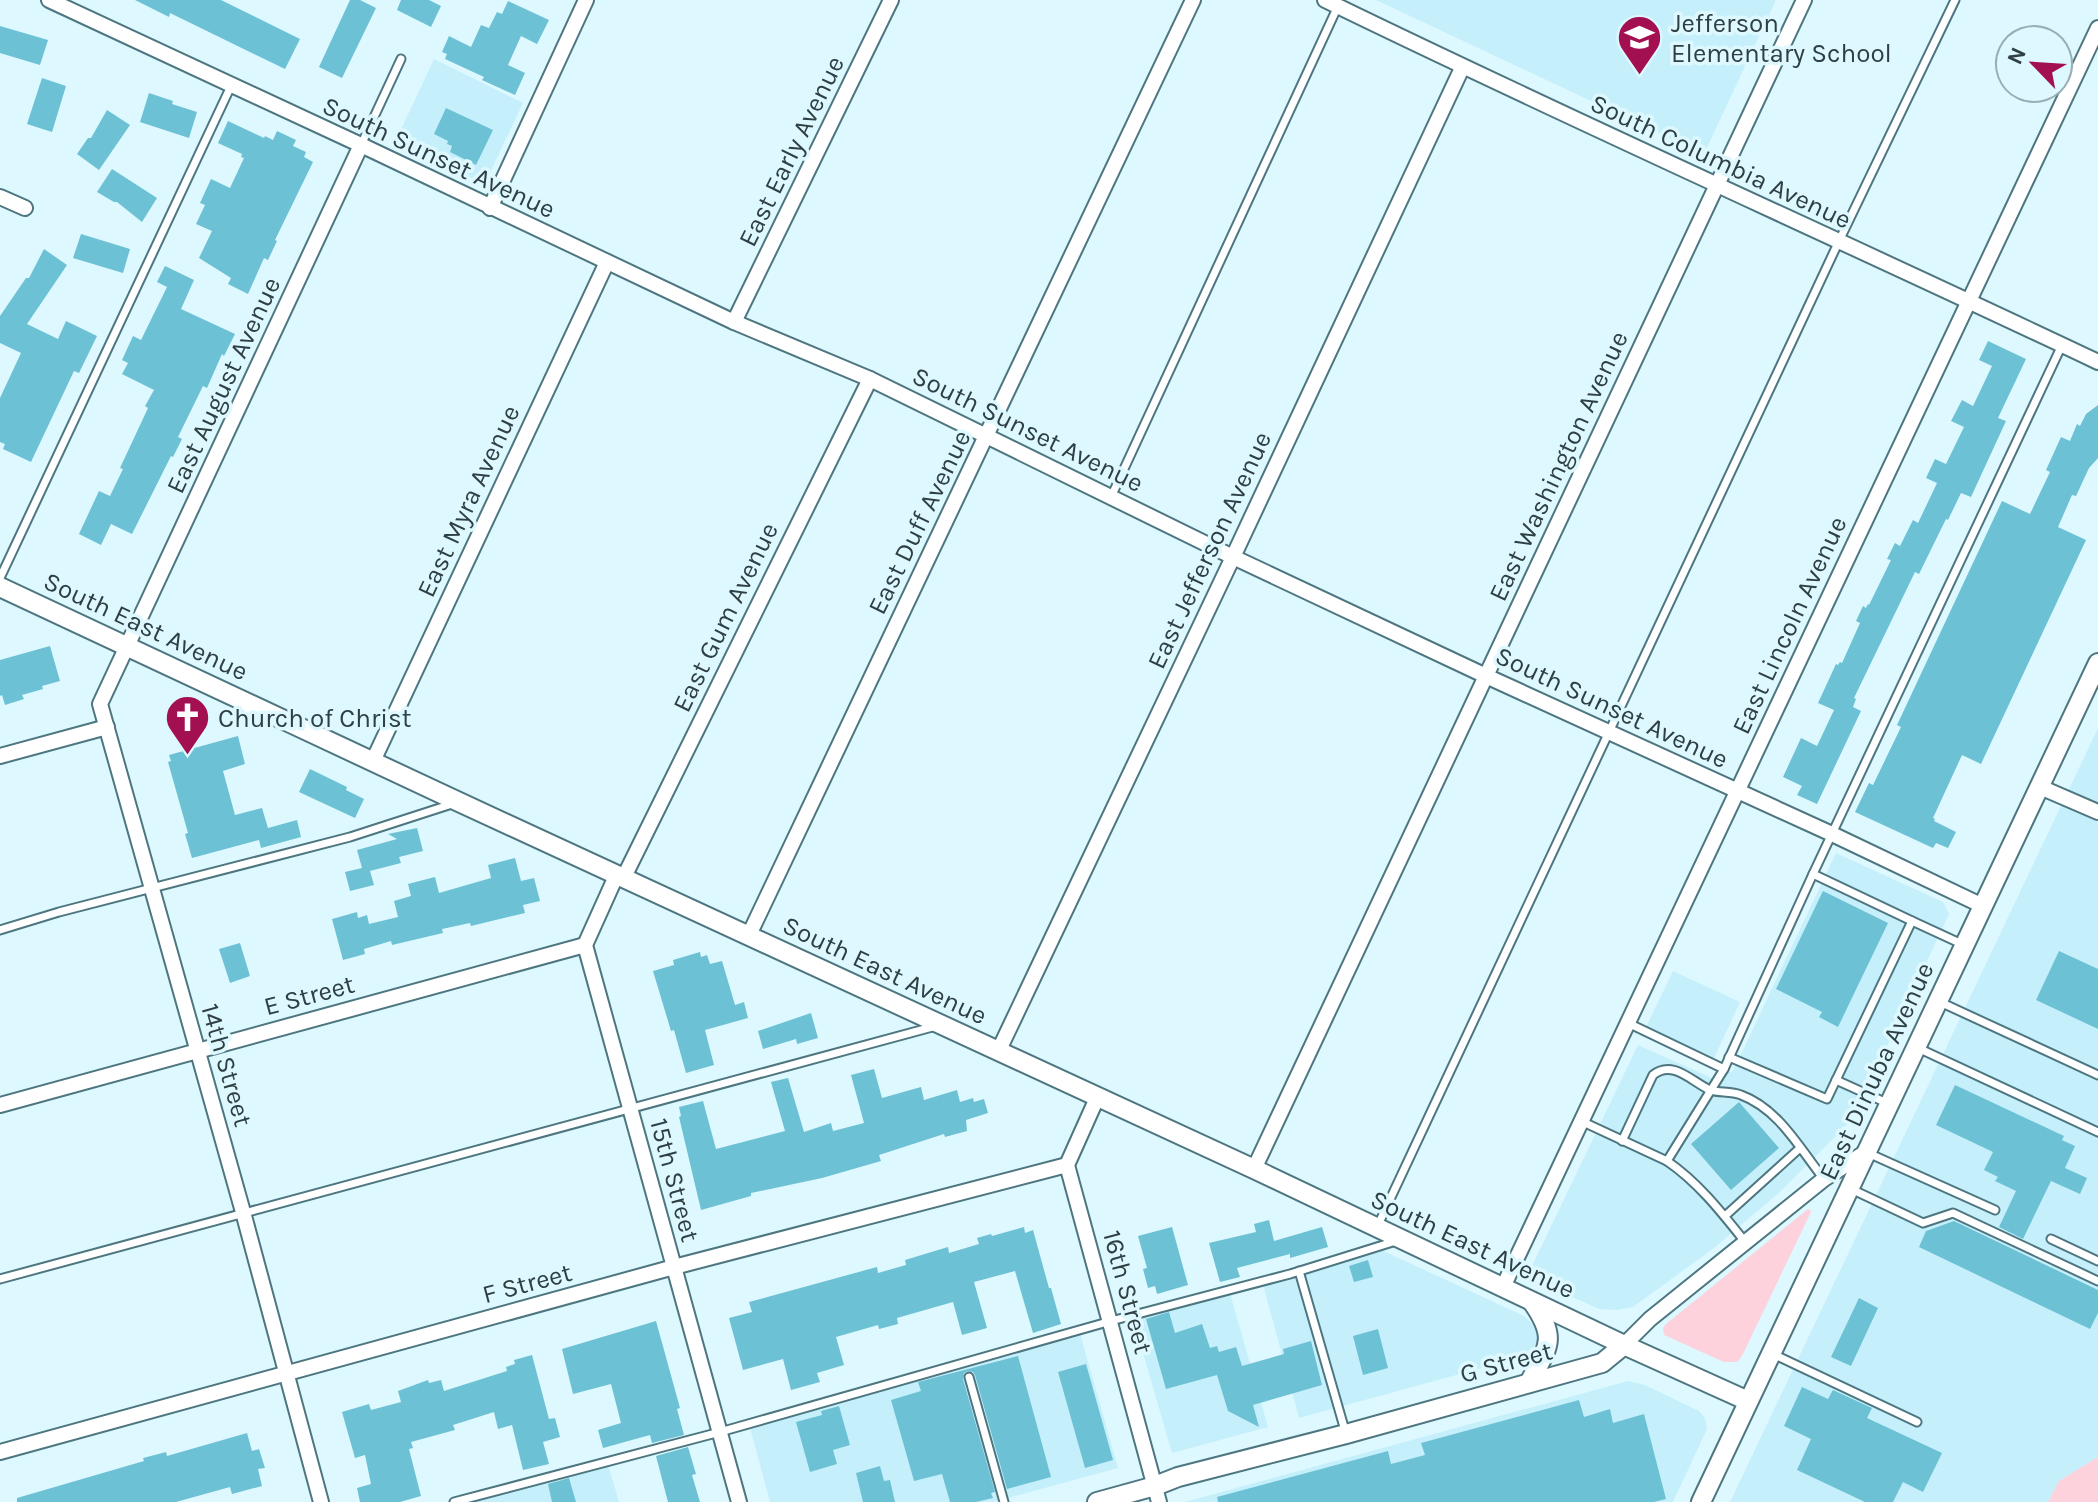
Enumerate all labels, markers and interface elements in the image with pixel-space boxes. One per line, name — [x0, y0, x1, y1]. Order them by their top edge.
place label: Jefferson Elementary School — [1671, 8, 1892, 69]
school or university icon: Jefferson Elementary School — [1616, 14, 1664, 77]
north arrow — [1994, 24, 2074, 104]
text: N — [2002, 43, 2032, 69]
street label: East Early Avenue — [732, 51, 851, 251]
street label: South Columbia Avenue — [1586, 87, 1856, 236]
street label: South Sunset Avenue — [318, 90, 560, 225]
street label: East August Avenue — [160, 272, 287, 498]
street label: East Washington Avenue — [1482, 326, 1635, 606]
street label: South Sunset Avenue — [907, 360, 1148, 499]
street label: East Myra Avenue — [410, 400, 526, 602]
street label: East Duff Avenue — [861, 425, 977, 619]
street label: East Jefferson Avenue — [1141, 427, 1278, 674]
street label: East Lincoln Avenue — [1725, 511, 1853, 739]
street label: East Gum Avenue — [666, 517, 785, 717]
street label: South East Avenue — [39, 566, 253, 687]
street label: South Sunset Avenue — [1491, 640, 1733, 775]
church icon: Church of Christ — [163, 694, 211, 757]
place label: Church of Christ — [218, 703, 412, 734]
street label: South East Avenue — [778, 910, 992, 1031]
street label: East Dinuba Avenue — [1812, 958, 1940, 1185]
street label: E Street — [261, 969, 358, 1022]
street label: 14th Street — [194, 1000, 259, 1130]
street label: 15th Street — [643, 1115, 706, 1245]
street label: South East Avenue — [1366, 1184, 1580, 1305]
street label: 16th Street — [1096, 1227, 1159, 1357]
street label: F Street — [479, 1257, 575, 1310]
street label: G Street — [1457, 1335, 1556, 1390]

